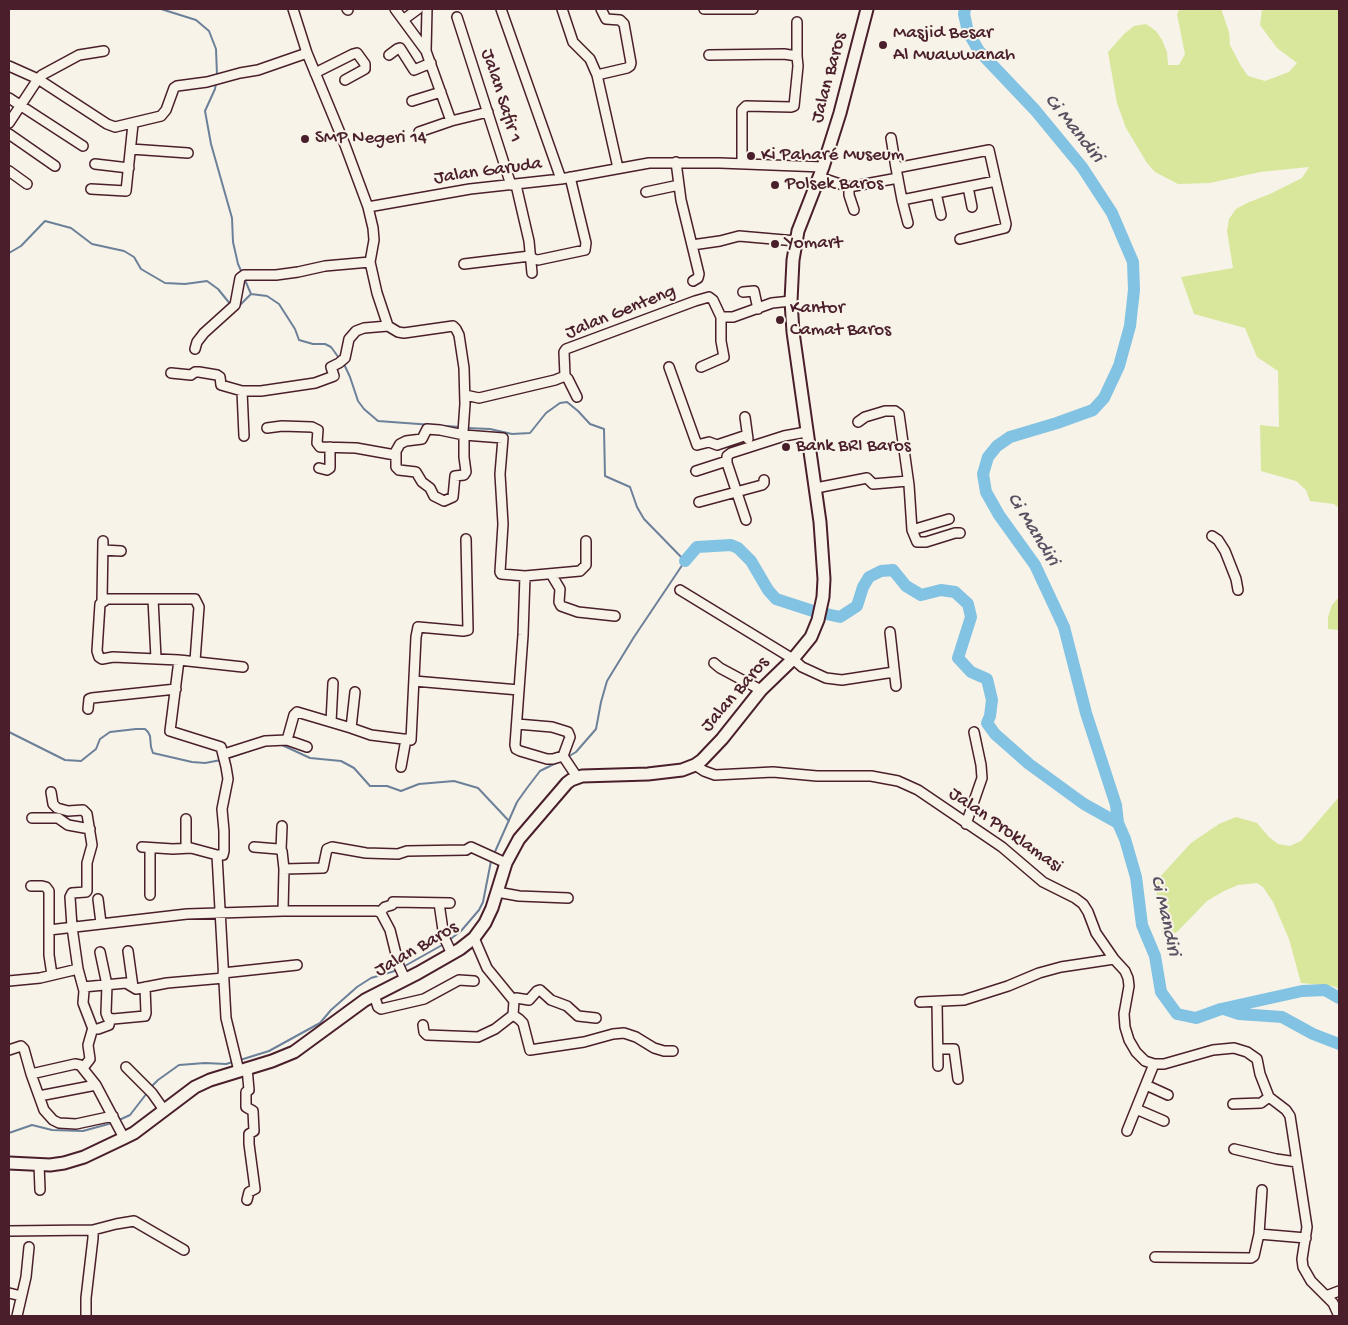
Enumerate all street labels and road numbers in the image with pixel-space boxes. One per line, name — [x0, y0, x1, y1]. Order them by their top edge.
street label: Jalan Baros — [807, 30, 853, 126]
street label: Jalan Safir 1 — [474, 46, 526, 146]
street label: Jalan Garuda — [433, 153, 543, 191]
street label: Jalan Genteng — [562, 280, 680, 346]
street label: Jalan Baros — [697, 653, 775, 737]
street label: Jalan Proklamasi — [943, 783, 1067, 879]
street label: Jalan Baros — [371, 917, 463, 983]

